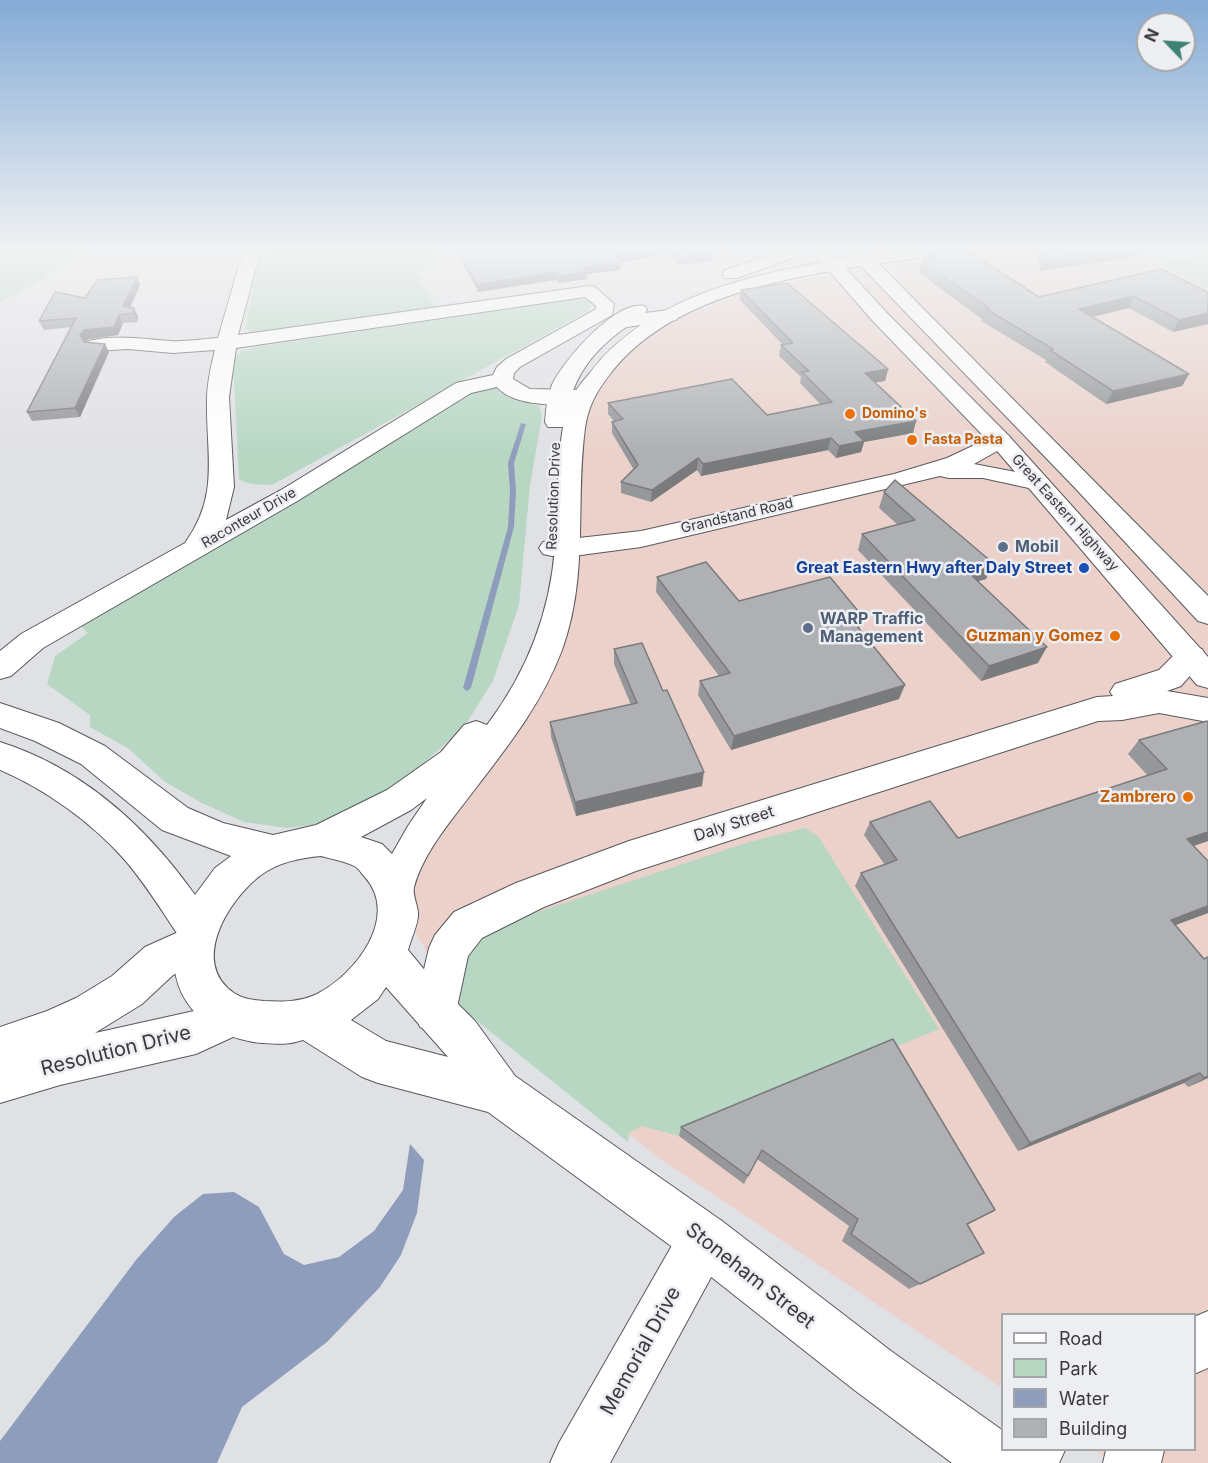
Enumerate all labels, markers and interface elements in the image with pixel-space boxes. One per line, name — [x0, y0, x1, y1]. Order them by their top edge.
north arrow — [1136, 12, 1196, 72]
text: N — [1140, 25, 1163, 45]
place label: Domino's — [862, 406, 927, 422]
marker: Domino's — [843, 407, 857, 421]
place label: Fasta Pasta — [924, 432, 1003, 448]
marker: Fasta Pasta — [905, 433, 919, 447]
street label: Resolution Drive — [544, 442, 564, 550]
street label: Great Eastern Highway — [1008, 451, 1122, 575]
street label: Raconteur Drive — [199, 484, 299, 552]
street label: Grandstand Road — [679, 495, 795, 537]
place label: Mobil — [1015, 537, 1058, 557]
marker: Mobil — [996, 540, 1010, 554]
place label: Great Eastern Hwy after Daly Street — [796, 558, 1072, 578]
marker: Great Eastern Hwy after Daly Street — [1077, 561, 1091, 575]
place label: WARP Traffic Management — [820, 609, 923, 647]
marker: WARP Traffic Management — [801, 621, 815, 635]
place label: Guzman y Gomez — [966, 626, 1103, 646]
marker: Guzman y Gomez — [1108, 629, 1122, 643]
place label: Zambrero — [1100, 787, 1176, 807]
marker: Zambrero — [1181, 790, 1195, 804]
street label: Daly Street — [692, 802, 776, 846]
street label: Resolution Drive — [38, 1021, 194, 1081]
street label: Stoneham Street — [681, 1218, 819, 1334]
street label: Memorial Drive — [596, 1283, 686, 1419]
legend — [1001, 1313, 1196, 1451]
text: Road — [1059, 1328, 1102, 1349]
text: Park — [1059, 1358, 1098, 1379]
text: Water — [1059, 1388, 1109, 1409]
text: Building — [1059, 1418, 1127, 1439]

